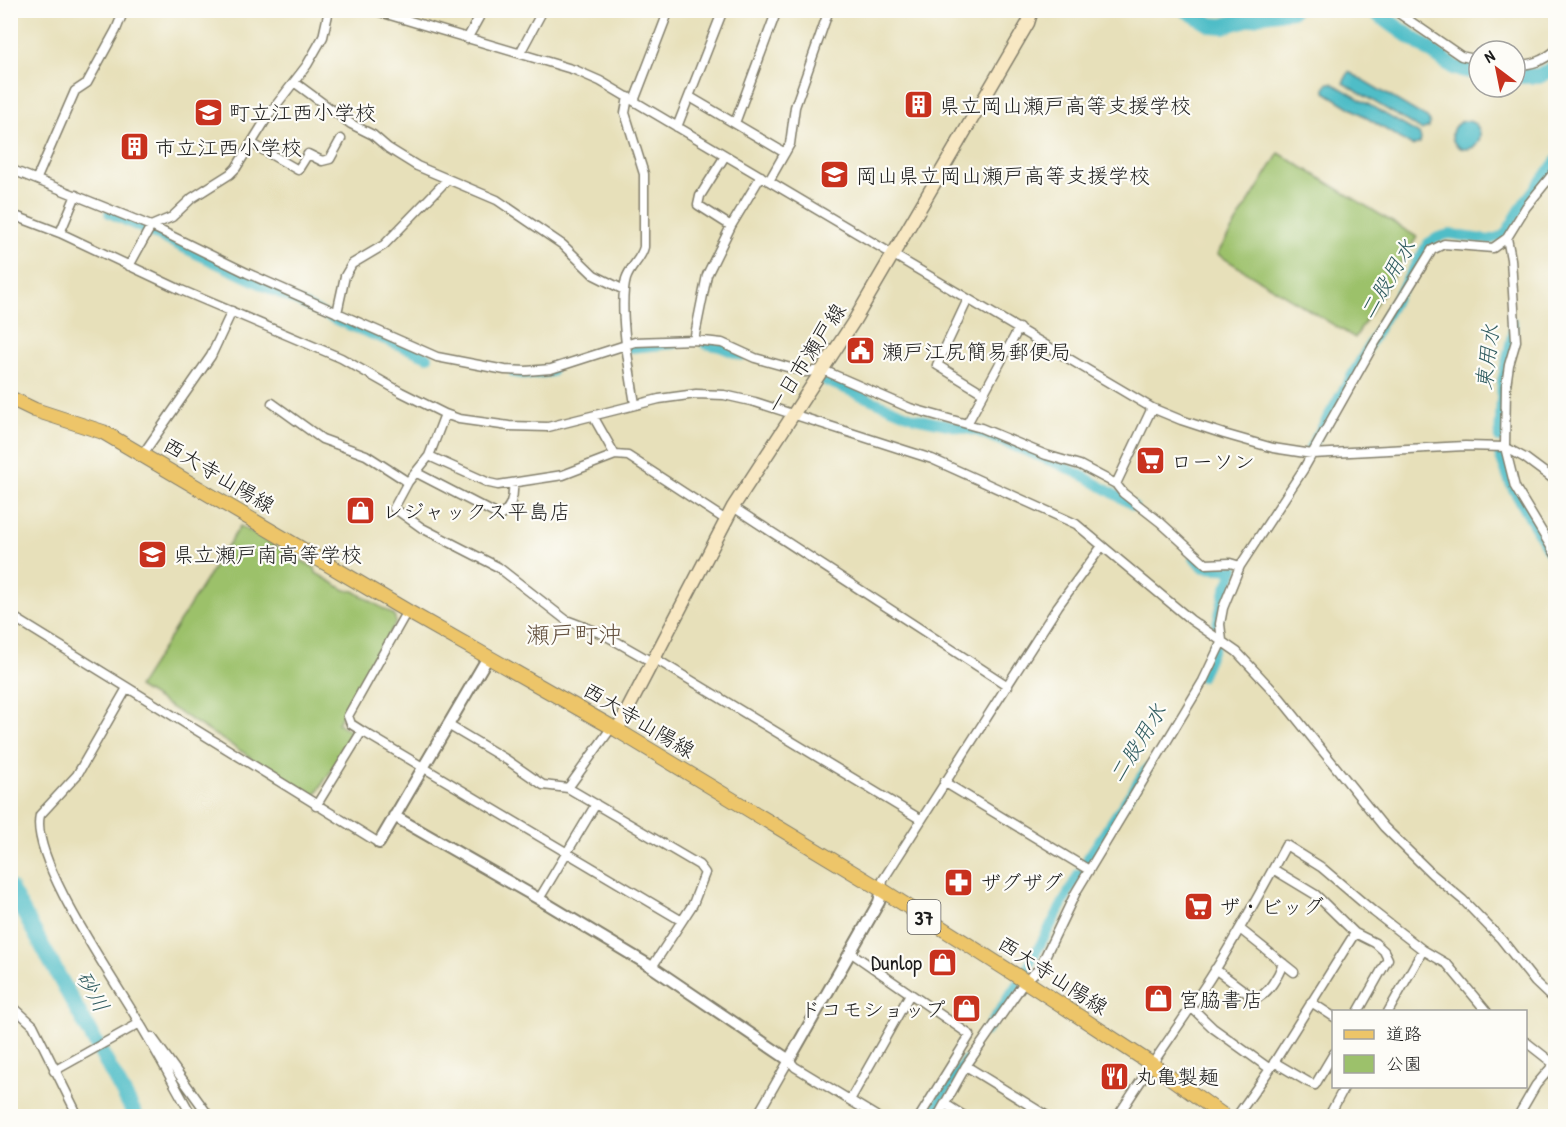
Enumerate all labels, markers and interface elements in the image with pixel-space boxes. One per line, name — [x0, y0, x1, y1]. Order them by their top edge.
north arrow — [1467, 39, 1527, 99]
text: N — [1480, 44, 1499, 68]
building icon: 県立岡山瀬戸高等支援学校 — [902, 89, 934, 121]
place label: 県立岡山瀬戸高等支援学校 — [939, 91, 1191, 120]
school or university icon: 町立江西小学校 — [192, 96, 224, 128]
place label: 町立江西小学校 — [229, 98, 376, 127]
building icon: 市立江西小学校 — [118, 131, 150, 163]
place label: 市立江西小学校 — [155, 133, 302, 162]
school or university icon: 岡山県立岡山瀬戸高等支援学校 — [819, 159, 851, 191]
place label: 岡山県立岡山瀬戸高等支援学校 — [856, 161, 1150, 190]
water label: 二股用水 — [1351, 234, 1423, 324]
street label: 一日市瀬戸線 — [760, 297, 852, 419]
water label: 東用水 — [1468, 322, 1506, 392]
public building icon: 瀬戸江尻簡易郵便局 — [845, 335, 877, 367]
place label: 瀬戸江尻簡易郵便局 — [882, 337, 1071, 366]
street label: 西大寺山陽線 — [158, 430, 280, 520]
supermarket icon: ローソン — [1134, 445, 1166, 477]
place label: ローソン — [1171, 447, 1255, 476]
shop icon: レジャックス平島店 — [345, 495, 377, 527]
place label: レジャックス平島店 — [382, 497, 571, 526]
school or university icon: 県立瀬戸南高等学校 — [136, 538, 168, 570]
place label: 県立瀬戸南高等学校 — [173, 540, 362, 569]
district label: 瀬戸町沖 — [526, 618, 622, 650]
street label: 西大寺山陽線 — [578, 675, 700, 765]
water label: 二股用水 — [1101, 698, 1173, 788]
pharmacy icon: ザグザグ — [943, 866, 975, 898]
place label: ザグザグ — [980, 868, 1063, 897]
supermarket icon: ザ・ビッグ — [1182, 890, 1214, 922]
place label: ザ・ビッグ — [1219, 892, 1324, 921]
road number: 37 — [908, 900, 940, 934]
street label: 西大寺山陽線 — [992, 929, 1114, 1021]
shop icon: Dunlop — [927, 946, 959, 978]
place label: Dunlop — [871, 948, 922, 977]
water label: 砂川 — [69, 964, 117, 1018]
shop icon: 宮脇書店 — [1142, 983, 1174, 1015]
place label: 宮脇書店 — [1179, 985, 1263, 1014]
shop icon: ドコモショップ — [951, 993, 983, 1025]
place label: ドコモショップ — [800, 995, 946, 1024]
legend — [1332, 1010, 1527, 1088]
text: 道路 — [1386, 1021, 1422, 1046]
text: 公園 — [1386, 1051, 1422, 1076]
restaurant icon: 丸亀製麺 — [1098, 1060, 1130, 1092]
place label: 丸亀製麺 — [1135, 1062, 1219, 1091]

